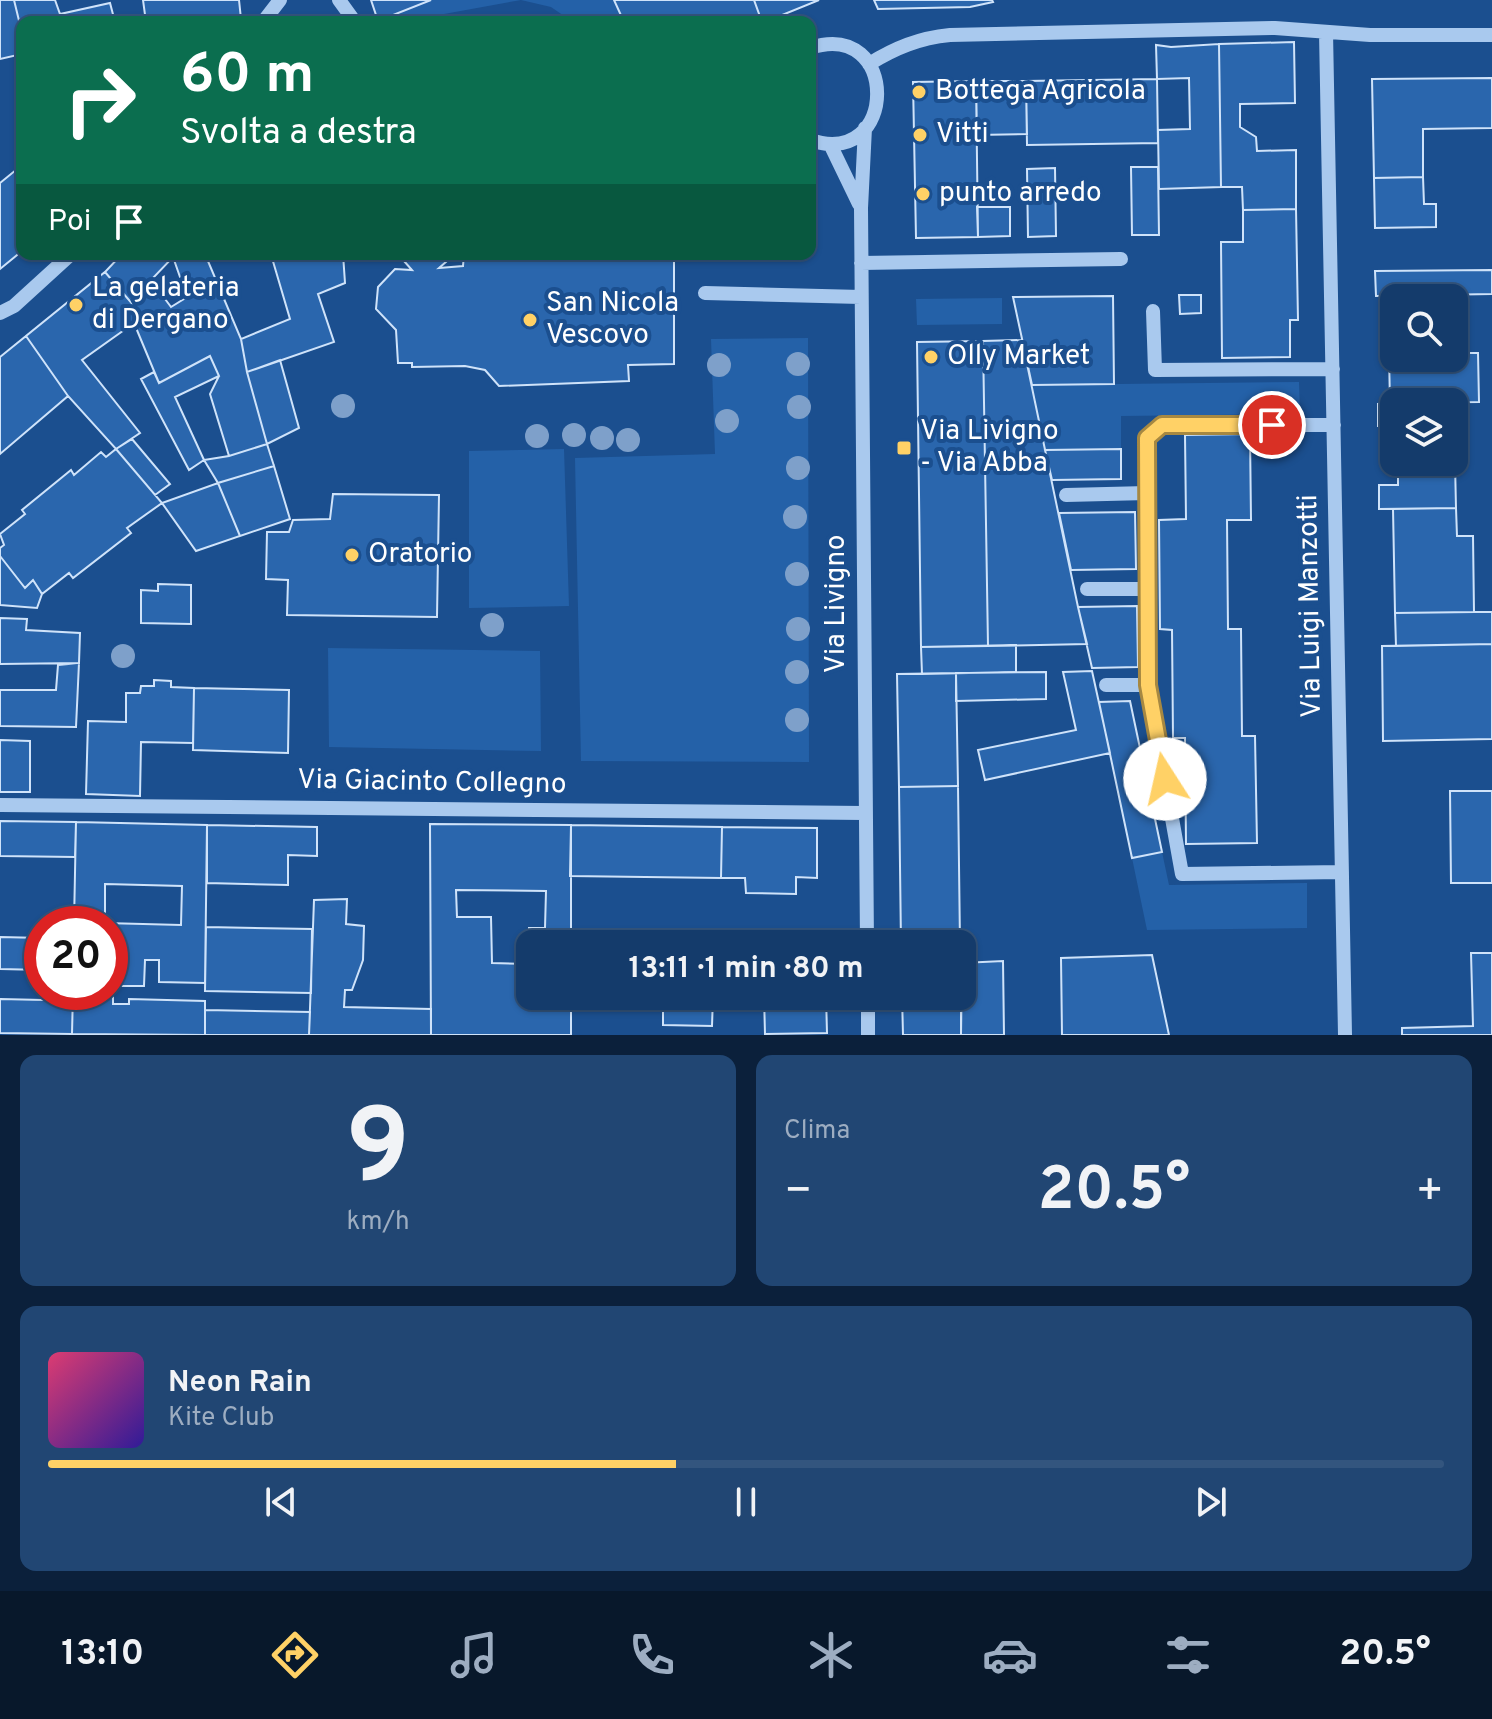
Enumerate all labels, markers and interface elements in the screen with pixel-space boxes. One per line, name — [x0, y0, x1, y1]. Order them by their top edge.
text: 60 m — [180, 42, 314, 112]
icon: right — [48, 48, 152, 152]
place label: Bottega Agricola — [935, 74, 1146, 110]
marker: Bottega Agricola — [910, 83, 928, 101]
text: Svolta a destra — [180, 111, 417, 157]
place label: Vitti — [936, 117, 989, 153]
marker: Vitti — [911, 126, 929, 144]
place label: punto arredo — [939, 176, 1102, 212]
marker: punto arredo — [914, 185, 932, 203]
icon: arrive — [107, 200, 151, 244]
text: Poi — [48, 204, 91, 241]
place label: La gelateria di Dergano — [92, 271, 240, 339]
map controls — [1380, 284, 1468, 476]
button: search — [1380, 284, 1468, 372]
place label: San Nicola Vescovo — [546, 286, 679, 354]
marker: La gelateria di Dergano — [67, 296, 85, 314]
marker: San Nicola Vescovo — [521, 311, 539, 329]
place label: Olly Market — [947, 339, 1090, 375]
marker: Olly Market — [922, 348, 940, 366]
button: layers — [1380, 388, 1468, 476]
pin — [1238, 391, 1306, 459]
icon: arrive — [1250, 403, 1294, 447]
place label: Via Livigno - Via Abba — [920, 414, 1059, 482]
marker: Via Livigno - Via Abba — [895, 439, 913, 457]
street label: Via Luigi Manzotti — [1291, 494, 1331, 718]
street label: Via Livigno — [819, 535, 855, 673]
place label: Oratorio — [368, 537, 472, 573]
marker: Oratorio — [343, 546, 361, 564]
position arrow — [1123, 737, 1207, 821]
street label: Via Giacinto Collegno — [297, 763, 567, 803]
speed limit sign: 20 — [24, 906, 128, 1010]
text: 13:11 · 1 min · 80 m — [628, 951, 864, 988]
text: 9 — [346, 1088, 410, 1220]
text: Clima — [784, 1115, 850, 1148]
text: 20.5° — [1038, 1155, 1190, 1231]
text: − — [784, 1165, 812, 1221]
text: + — [1416, 1165, 1444, 1221]
text: km/h — [346, 1206, 410, 1239]
text: Neon Rain — [168, 1365, 312, 1402]
text: Kite Club — [168, 1402, 274, 1435]
icon: previous — [259, 1480, 303, 1524]
icon: pause — [724, 1480, 768, 1524]
icon: next — [1189, 1480, 1233, 1524]
icon: directions — [267, 1627, 323, 1683]
icon: music — [446, 1627, 502, 1683]
icon: phone — [624, 1627, 680, 1683]
icon: climate — [803, 1627, 859, 1683]
icon: car — [982, 1627, 1038, 1683]
icon: filters — [1160, 1627, 1216, 1683]
text: 13:10 — [61, 1632, 144, 1678]
text: 20.5° — [1339, 1632, 1431, 1678]

